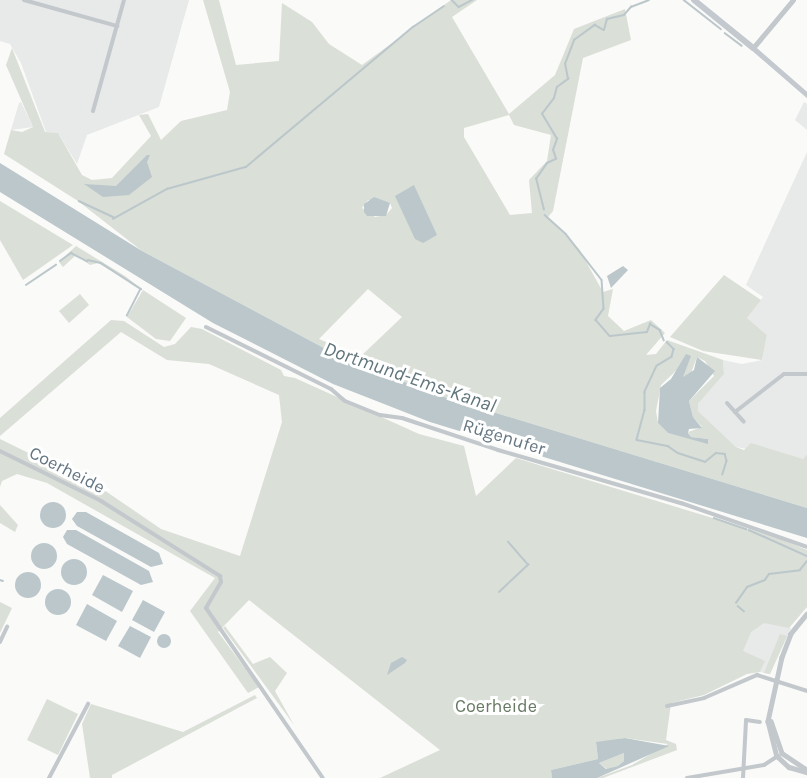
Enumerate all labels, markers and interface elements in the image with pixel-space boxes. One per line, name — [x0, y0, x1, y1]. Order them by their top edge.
water label: Dortmund-Ems-Kanal — [321, 336, 499, 418]
street label: Rügenufer — [460, 414, 548, 460]
street label: Coerheide — [26, 442, 108, 498]
park label: Coerheide — [455, 695, 537, 717]

